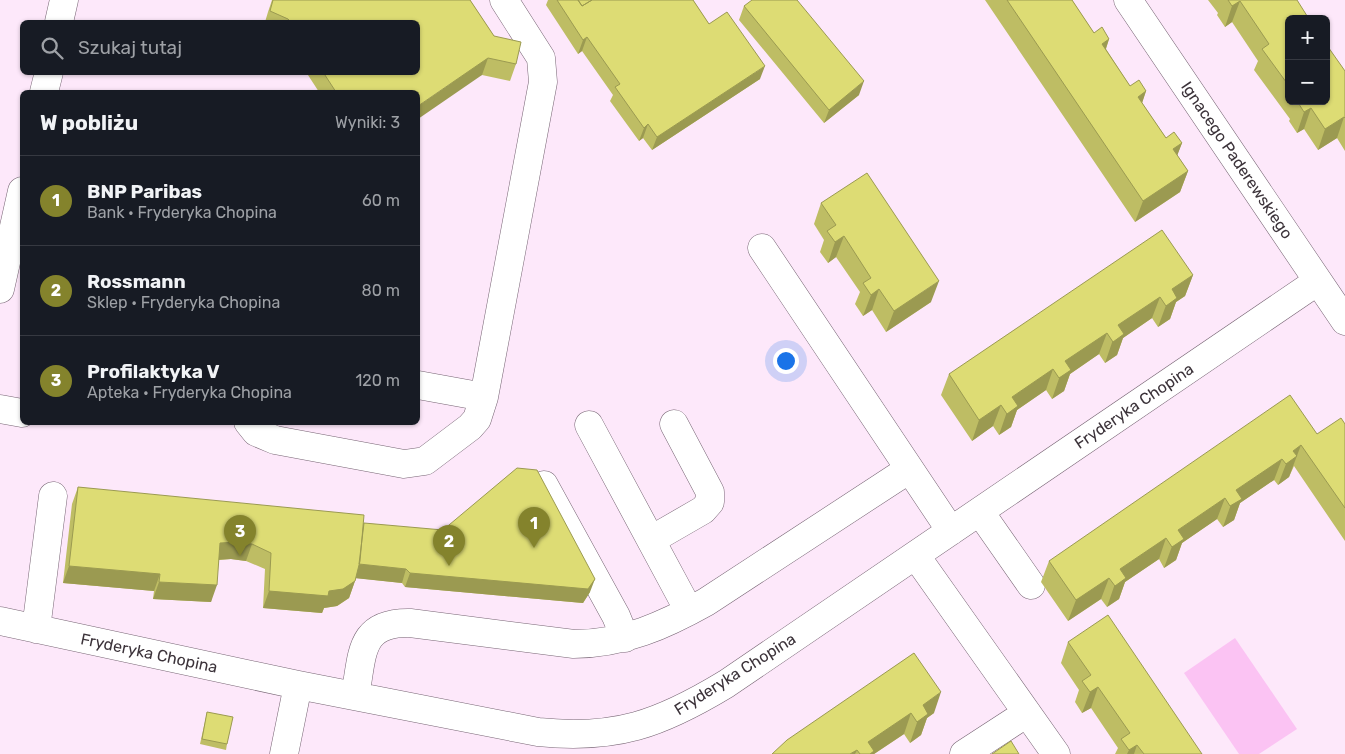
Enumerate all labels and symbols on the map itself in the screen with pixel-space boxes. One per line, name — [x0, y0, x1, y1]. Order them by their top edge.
street label: Ignacego Paderewskiego — [1177, 78, 1297, 242]
your location — [773, 348, 799, 374]
street label: Fryderyka Chopina — [1071, 359, 1197, 453]
pin: 1 — [518, 507, 550, 548]
pin: 3 — [224, 515, 256, 556]
pin: 2 — [433, 525, 465, 566]
street label: Fryderyka Chopina — [79, 629, 219, 677]
street label: Fryderyka Chopina — [671, 629, 799, 719]

